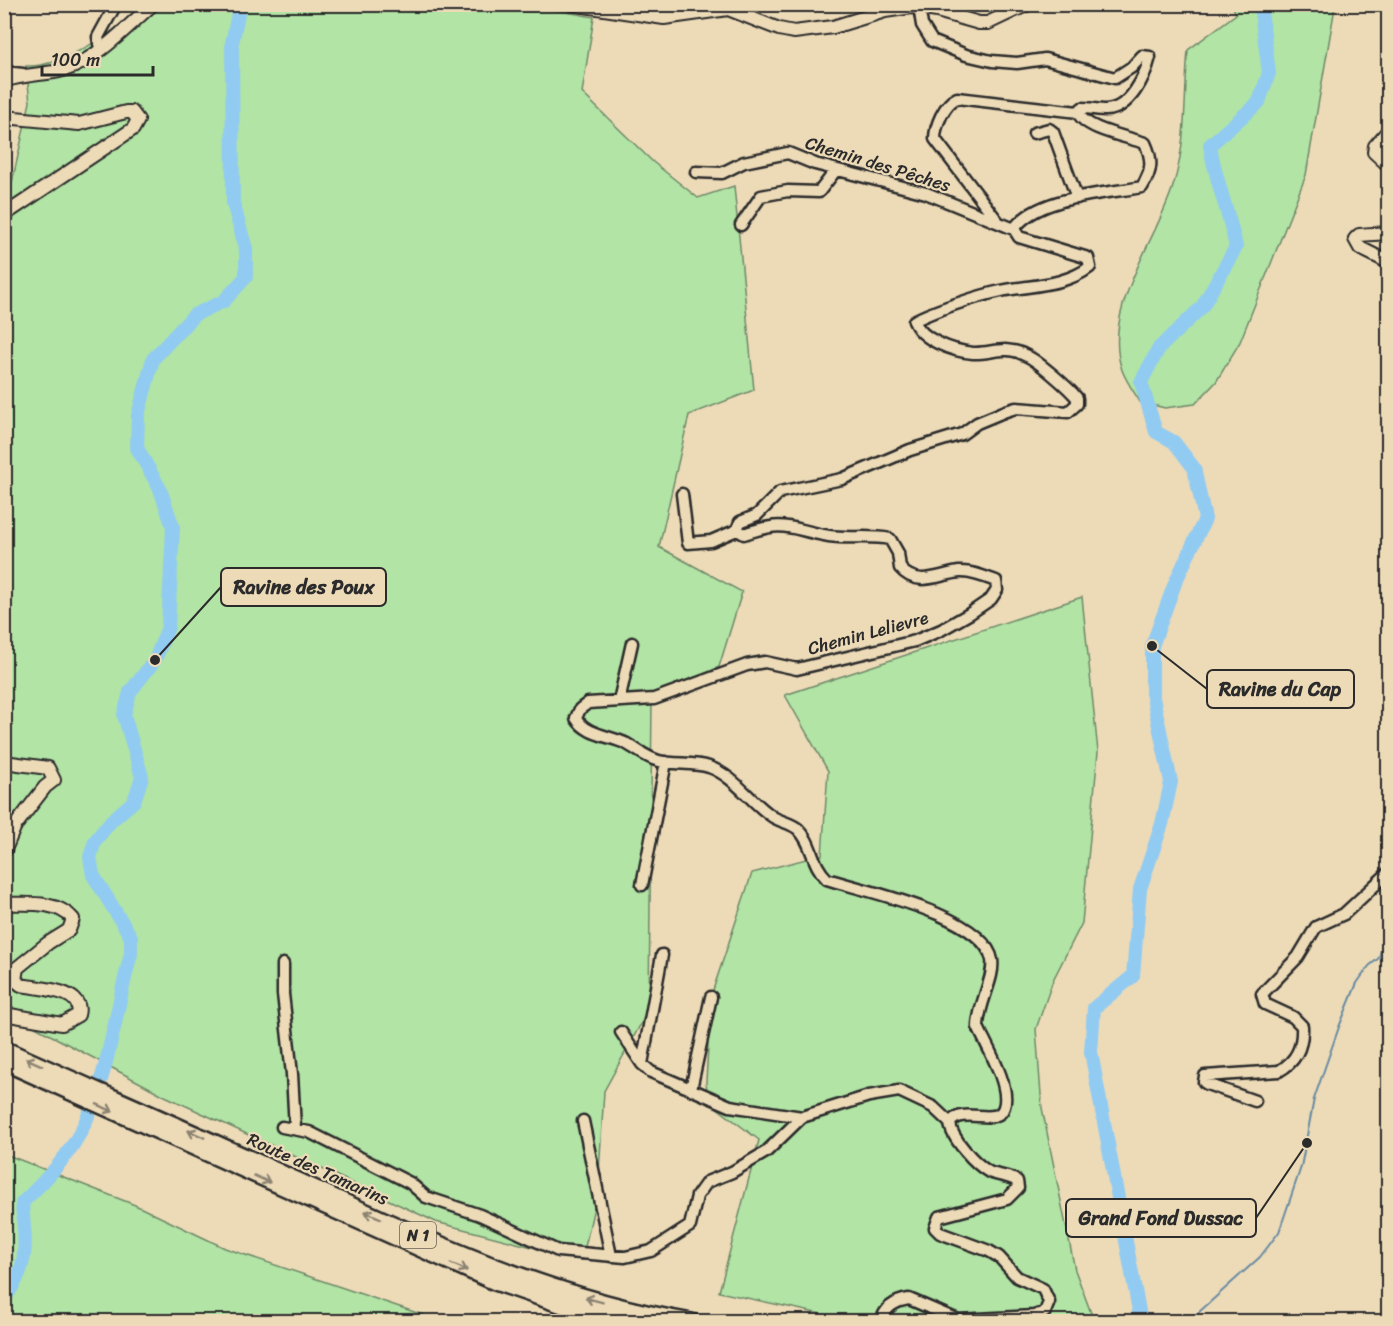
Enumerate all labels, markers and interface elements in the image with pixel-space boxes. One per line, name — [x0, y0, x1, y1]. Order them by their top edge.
scale bar — [42, 39, 153, 77]
text: 100 m — [51, 44, 100, 76]
street label: Chemin des Pêches — [801, 127, 955, 201]
callout: Ravine des Poux — [221, 568, 386, 606]
text: Ravine des Poux — [232, 570, 375, 605]
street label: Chemin Lelievre — [804, 601, 932, 664]
callout: Ravine du Cap — [1207, 670, 1354, 708]
text: Ravine du Cap — [1218, 672, 1342, 707]
one-way arrow — [25, 1056, 44, 1067]
one-way arrow — [95, 1103, 113, 1115]
street label: Route des Tamarins — [242, 1123, 395, 1215]
one-way arrow — [187, 1128, 205, 1140]
one-way arrow — [253, 1173, 271, 1185]
callout: Grand Fond Dussac — [1066, 1199, 1256, 1237]
text: Grand Fond Dussac — [1078, 1201, 1243, 1236]
one-way arrow — [365, 1209, 383, 1220]
road number: N 1 — [400, 1222, 436, 1248]
one-way arrow — [450, 1262, 468, 1273]
one-way arrow — [585, 1293, 604, 1305]

